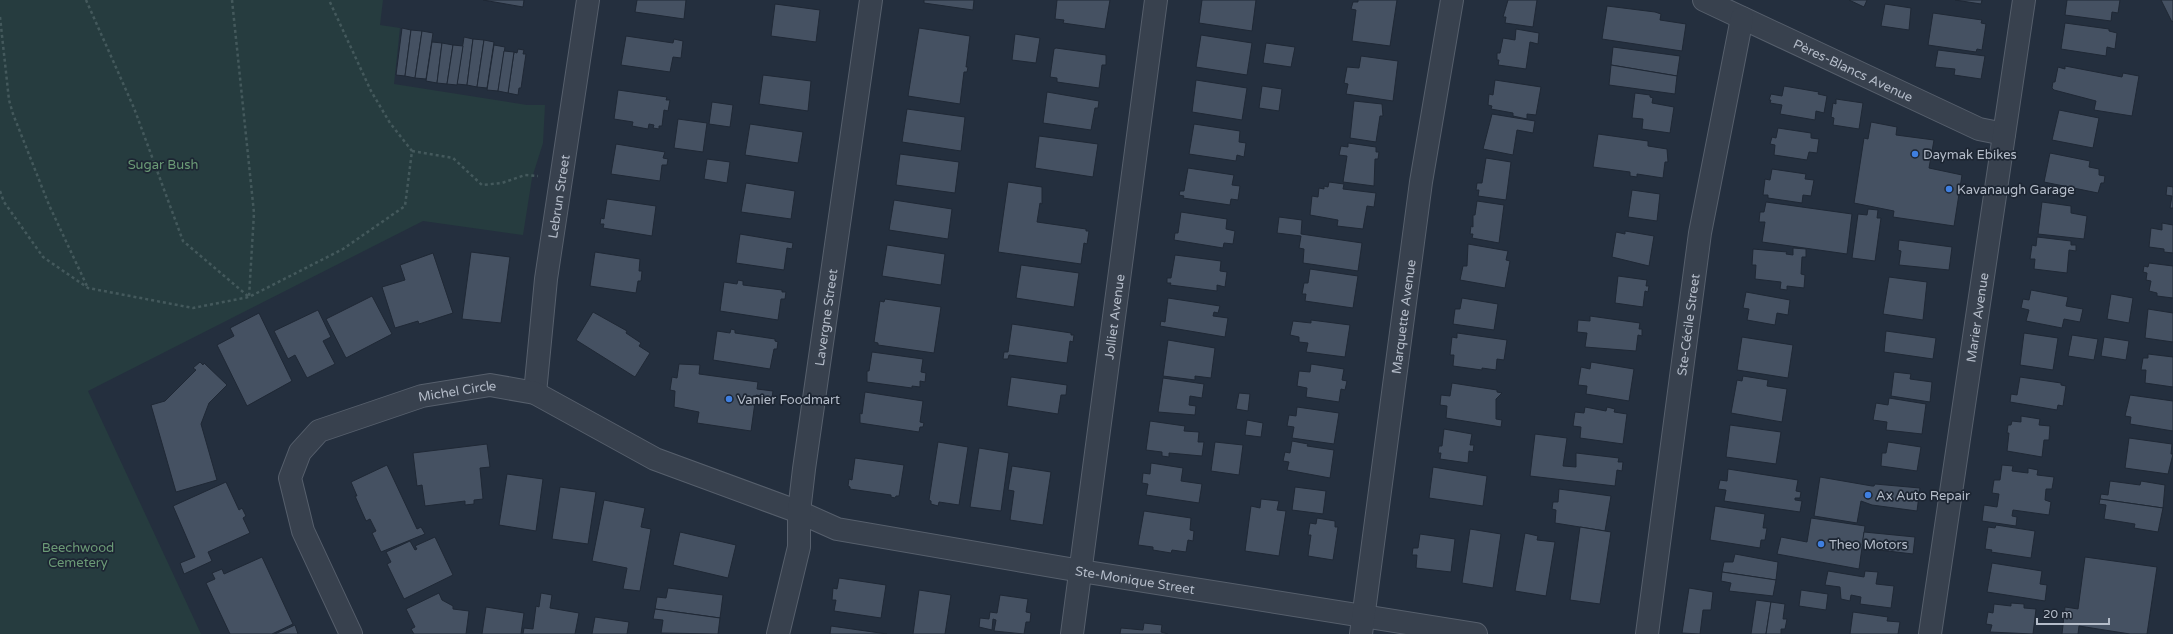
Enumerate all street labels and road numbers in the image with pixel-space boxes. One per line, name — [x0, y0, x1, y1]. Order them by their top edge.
street label: Pères-Blancs Avenue — [1791, 36, 1915, 106]
street label: Lebrun Street — [545, 154, 574, 240]
street label: Marquette Avenue — [1389, 259, 1420, 375]
street label: Lavergne Street — [812, 268, 841, 367]
street label: Marier Avenue — [1963, 272, 1992, 363]
street label: Jolliet Avenue — [1101, 273, 1129, 361]
street label: Ste-Cécile Street — [1674, 273, 1704, 377]
street label: Michel Circle — [417, 378, 498, 405]
street label: Ste-Monique Street — [1074, 563, 1196, 598]

